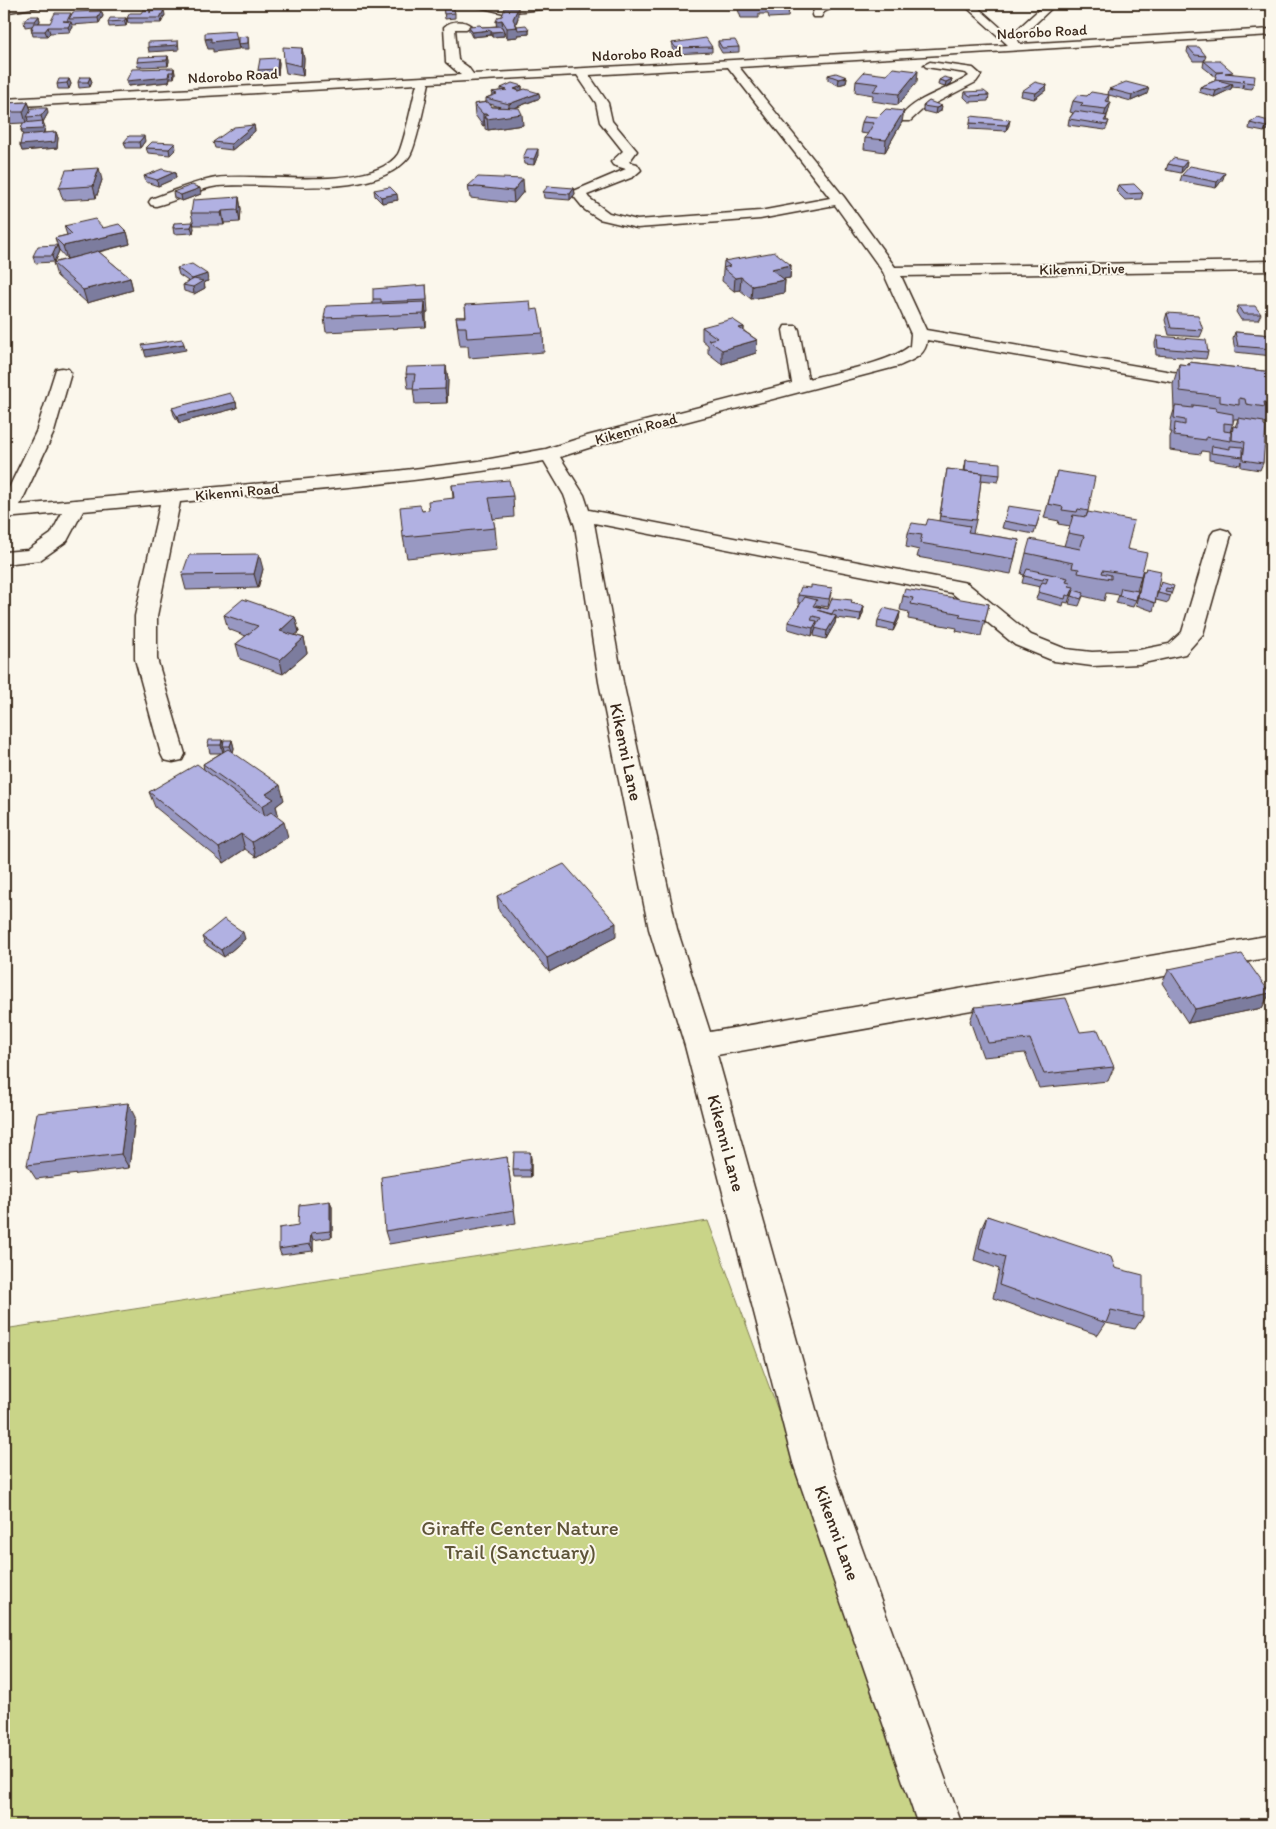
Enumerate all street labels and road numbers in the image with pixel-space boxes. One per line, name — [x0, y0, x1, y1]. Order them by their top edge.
street label: Ndorobo Road — [996, 21, 1088, 43]
street label: Ndorobo Road — [591, 43, 683, 65]
street label: Ndorobo Road — [187, 65, 279, 87]
street label: Kikenni Drive — [1039, 259, 1125, 279]
street label: Kikenni Road — [593, 409, 680, 449]
street label: Kikenni Road — [194, 479, 280, 505]
street label: Kikenni Lane — [605, 701, 647, 803]
street label: Kikenni Lane — [702, 1092, 750, 1194]
street label: Kikenni Lane — [810, 1482, 864, 1584]

